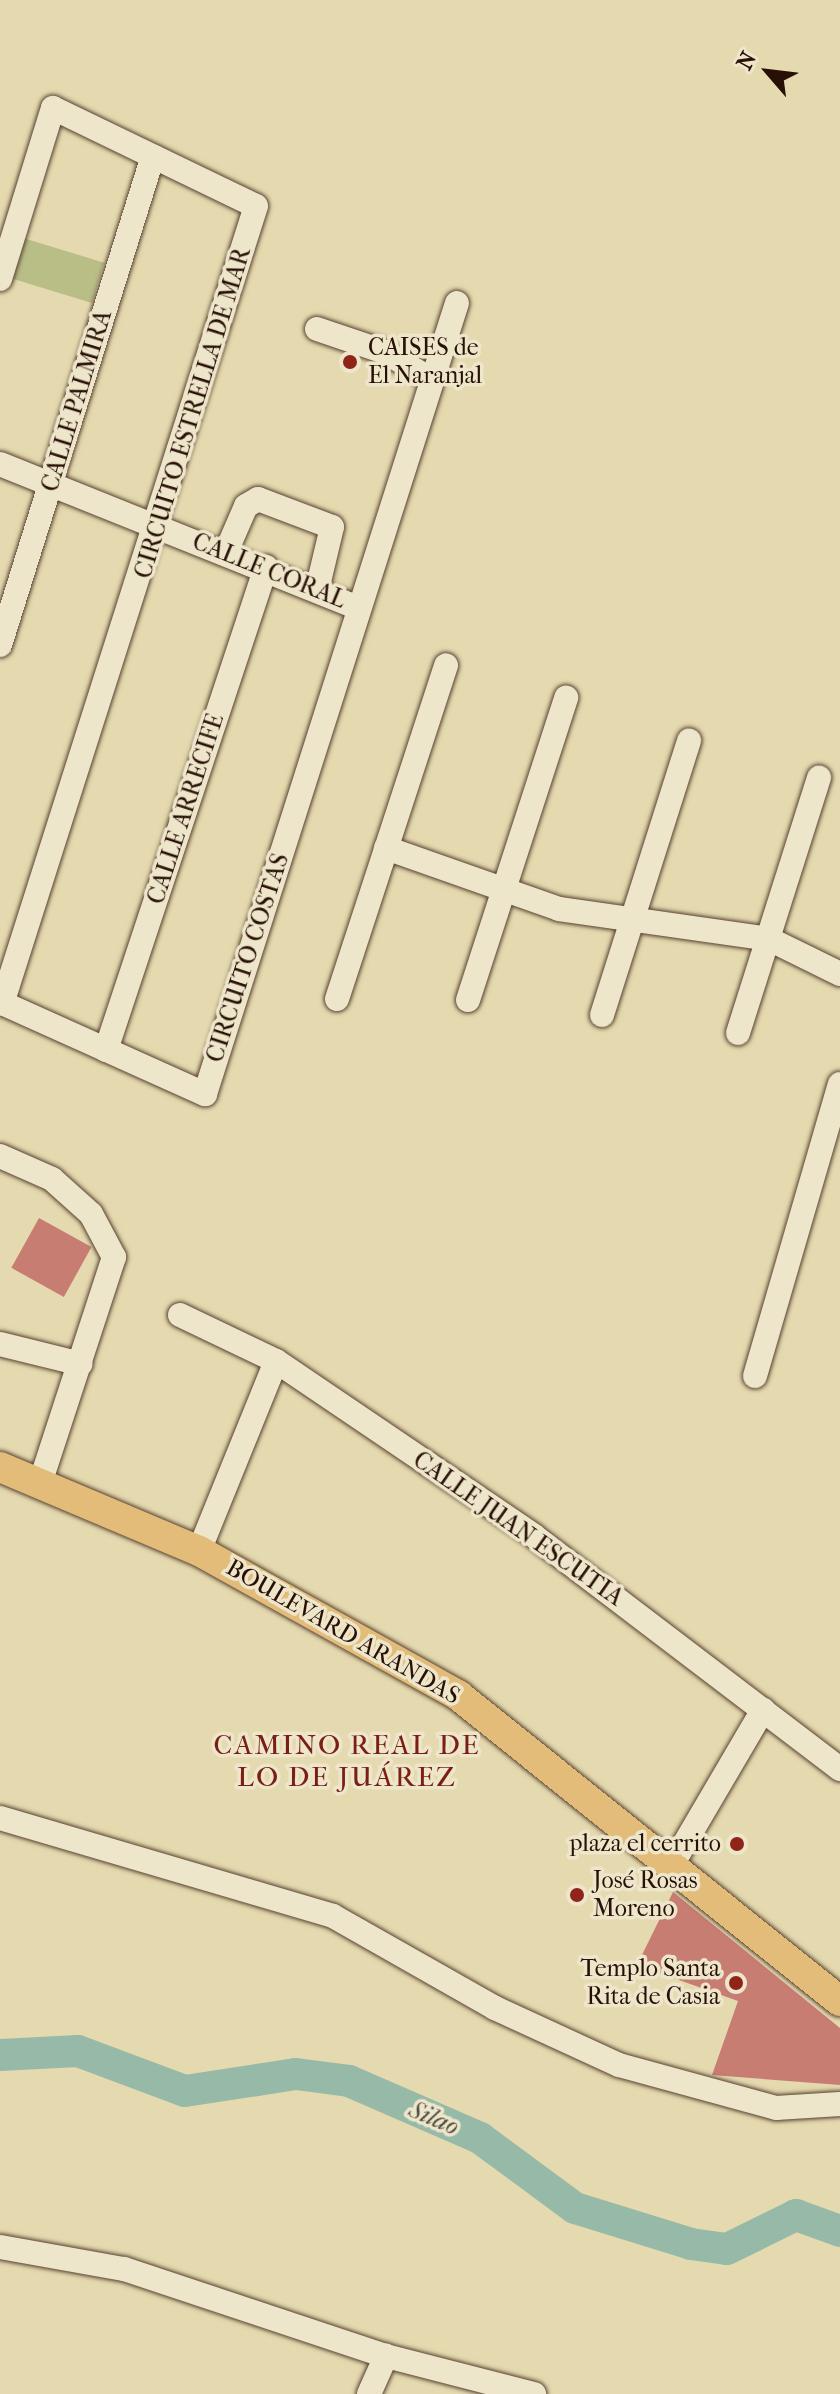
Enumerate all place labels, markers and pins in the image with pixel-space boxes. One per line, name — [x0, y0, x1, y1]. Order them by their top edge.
place label: CAISES de El Naranjal — [368, 334, 482, 390]
marker: CAISES de El Naranjal — [339, 351, 361, 373]
place label: plaza el cerrito — [570, 1830, 721, 1858]
marker: plaza el cerrito — [728, 1835, 746, 1853]
place label: José Rosas Moreno — [593, 1867, 698, 1923]
marker: José Rosas Moreno — [568, 1886, 586, 1904]
place label: Templo Santa Rita de Casia — [581, 1955, 720, 2011]
marker: Templo Santa Rita de Casia — [727, 1974, 745, 1992]

